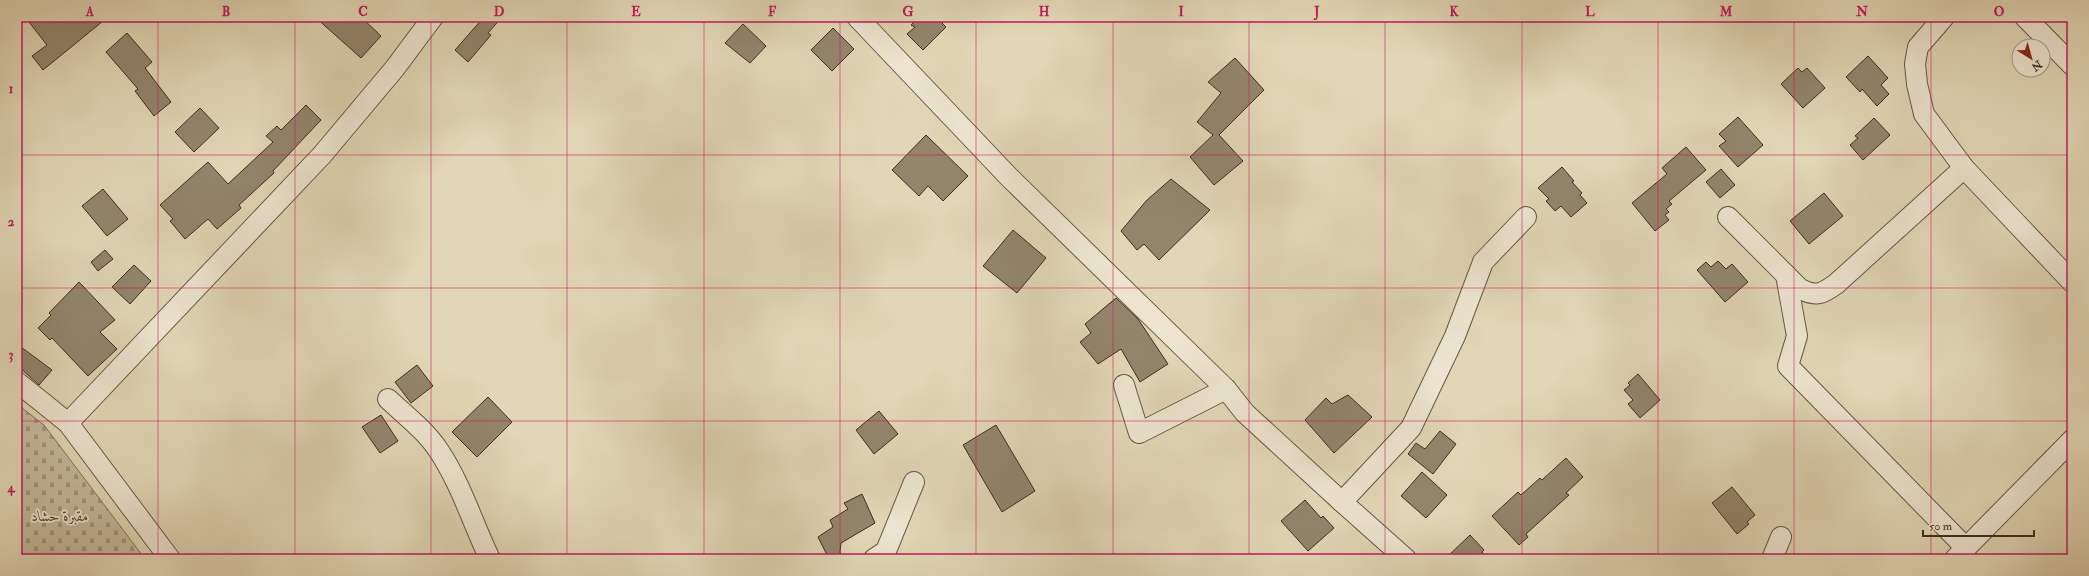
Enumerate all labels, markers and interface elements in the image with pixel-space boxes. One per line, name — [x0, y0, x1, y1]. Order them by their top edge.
text: A — [85, 4, 95, 20]
text: B — [222, 4, 230, 20]
text: C — [358, 4, 368, 20]
text: D — [494, 4, 505, 20]
text: E — [631, 4, 641, 20]
text: F — [768, 4, 777, 20]
text: G — [903, 4, 914, 20]
text: H — [1039, 4, 1050, 20]
text: I — [1178, 4, 1184, 20]
text: J — [1313, 4, 1320, 21]
text: K — [1449, 4, 1459, 20]
text: L — [1585, 4, 1595, 20]
text: M — [1719, 4, 1733, 20]
text: N — [1855, 4, 1868, 20]
text: O — [1994, 4, 2005, 20]
north arrow — [2011, 38, 2051, 78]
text: N — [2028, 57, 2045, 74]
text: 1 — [9, 81, 14, 97]
text: 2 — [8, 214, 15, 230]
text: 3 — [9, 347, 14, 363]
text: 4 — [6, 480, 15, 496]
park label: مقبرة حشاد — [32, 507, 88, 526]
scale bar — [1923, 512, 2034, 538]
text: 50 m — [1929, 519, 1953, 534]

